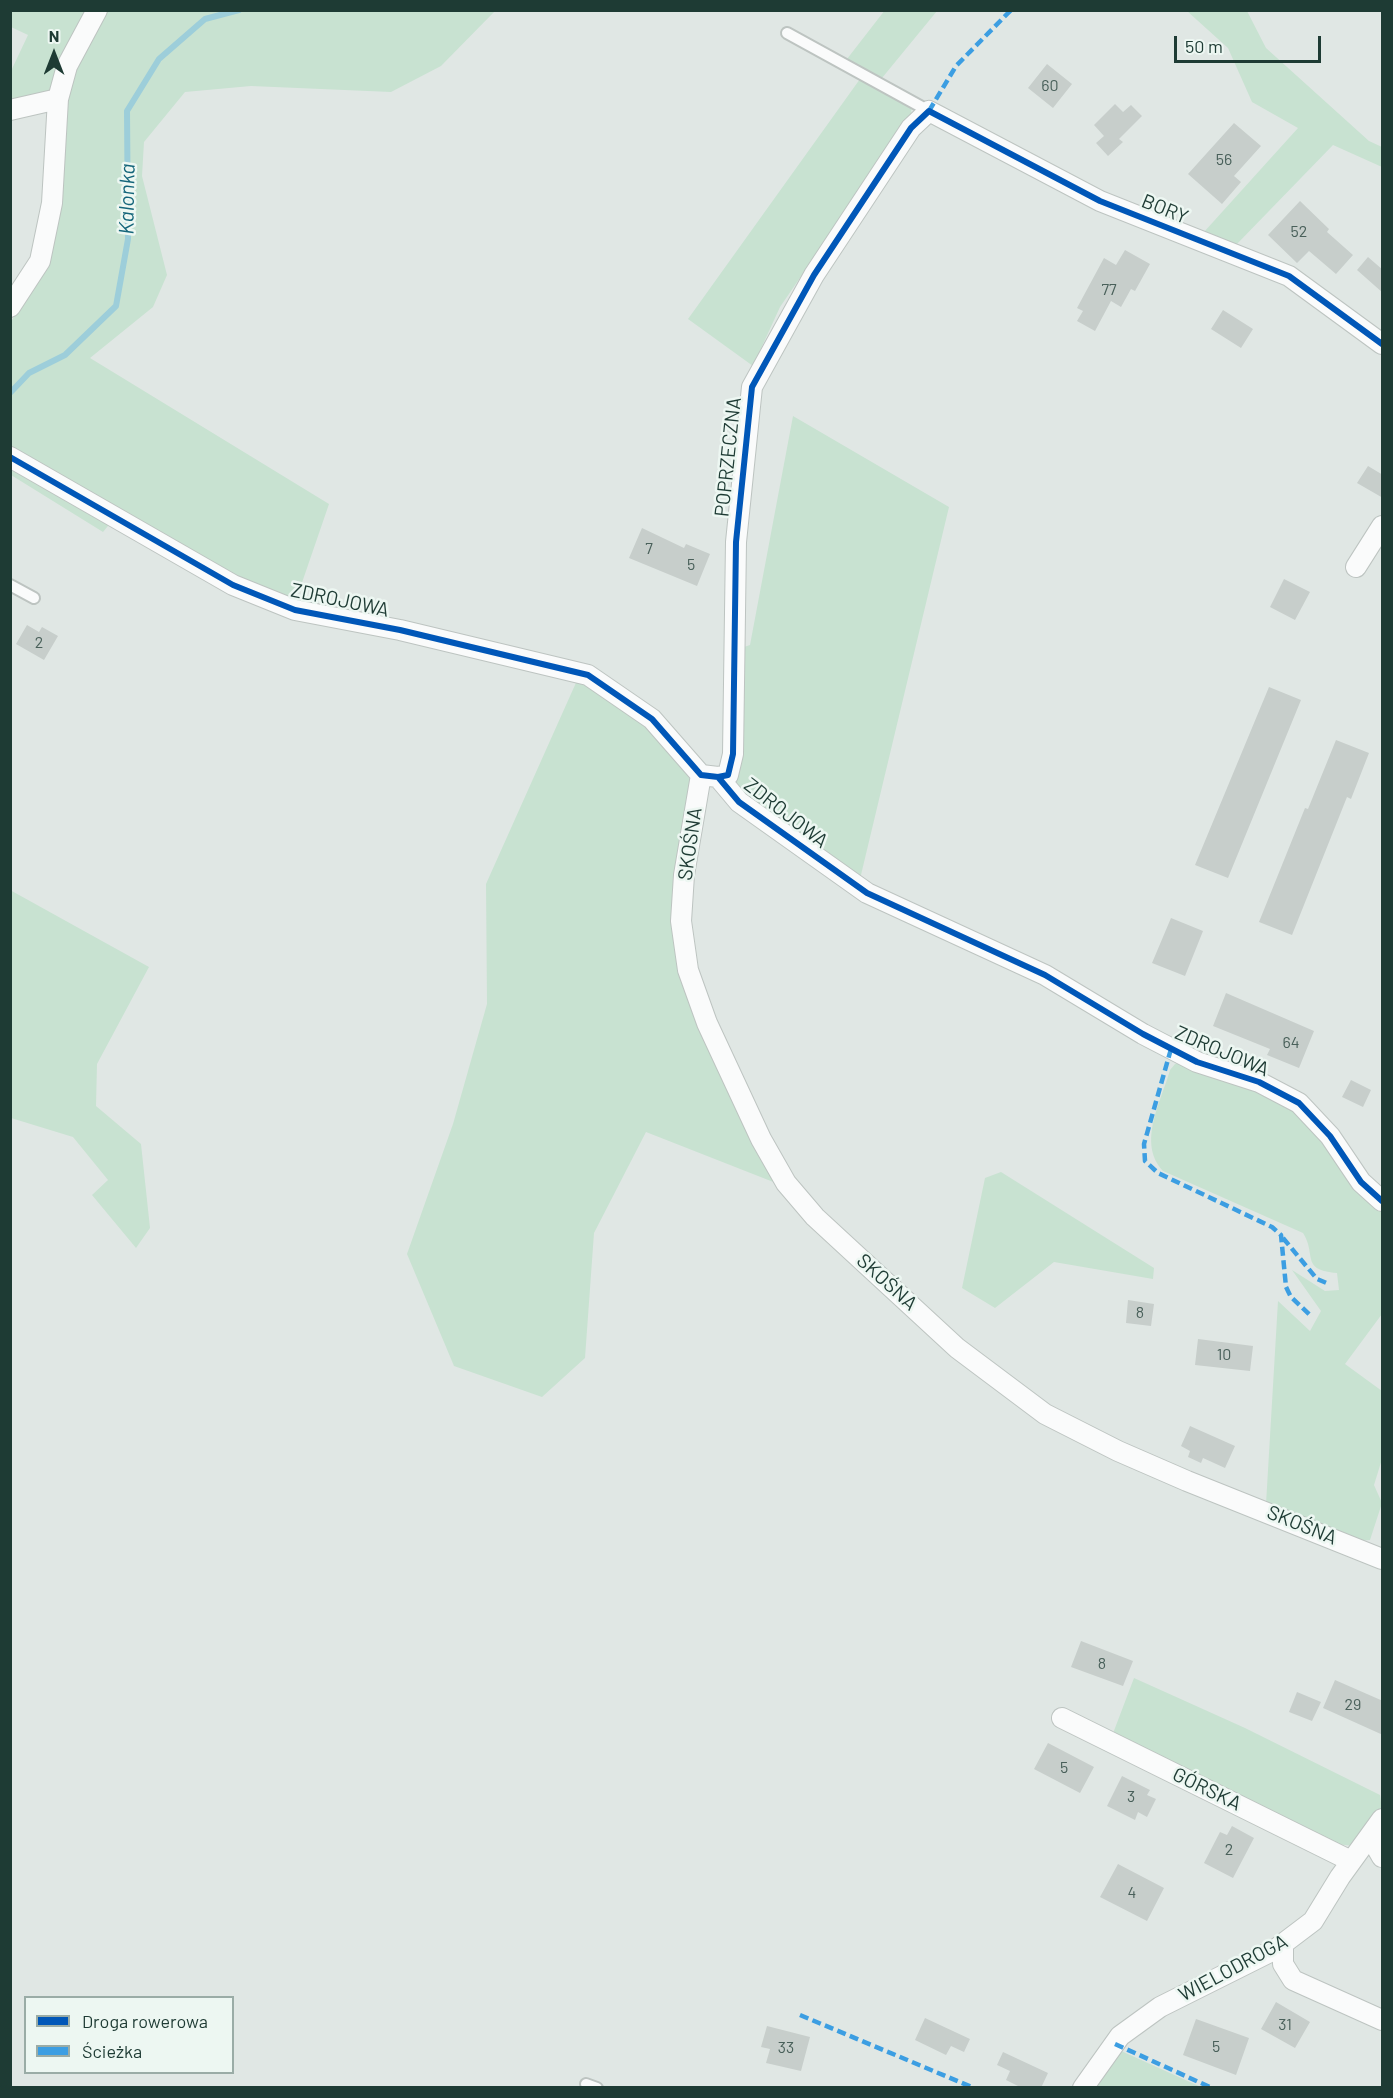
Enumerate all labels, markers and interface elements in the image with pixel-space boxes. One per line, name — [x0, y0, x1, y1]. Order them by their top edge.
north arrow — [24, 24, 84, 84]
scale bar — [1177, 24, 1324, 62]
text: N — [49, 26, 59, 45]
text: 50 m — [1185, 35, 1223, 57]
house number: 60 — [1041, 76, 1059, 96]
house number: 56 — [1216, 150, 1232, 170]
water label: Kalonka — [114, 163, 140, 235]
street label: BORY — [1138, 189, 1192, 229]
house number: 52 — [1291, 222, 1307, 242]
house number: 77 — [1101, 280, 1117, 300]
street label: POPRZECZNA — [710, 396, 746, 518]
house number: 7 — [645, 539, 653, 559]
house number: 5 — [687, 555, 695, 575]
street label: ZDROJOWA — [289, 578, 391, 622]
house number: 2 — [35, 633, 43, 653]
street label: ZDROJOWA — [739, 773, 833, 853]
street label: SKOŚNA — [673, 806, 707, 882]
street label: ZDROJOWA — [1171, 1020, 1273, 1082]
house number: 64 — [1282, 1033, 1300, 1053]
street label: SKOŚNA — [852, 1249, 922, 1315]
house number: 8 — [1136, 1303, 1144, 1323]
house number: 10 — [1217, 1345, 1231, 1365]
street label: SKOŚNA — [1263, 1500, 1341, 1550]
house number: 8 — [1098, 1654, 1106, 1674]
house number: 29 — [1345, 1695, 1361, 1715]
house number: 5 — [1060, 1758, 1068, 1778]
street label: GÓRSKA — [1169, 1762, 1245, 1816]
house number: 3 — [1127, 1787, 1135, 1807]
house number: 2 — [1225, 1840, 1233, 1860]
house number: 4 — [1128, 1883, 1136, 1903]
street label: WIELODROGA — [1174, 1929, 1292, 2007]
legend — [24, 1996, 234, 2074]
text: Droga rowerowa — [82, 2010, 208, 2032]
house number: 31 — [1278, 2015, 1292, 2035]
house number: 5 — [1212, 2037, 1220, 2057]
house number: 33 — [778, 2038, 794, 2058]
text: Ścieżka — [82, 2040, 142, 2062]

